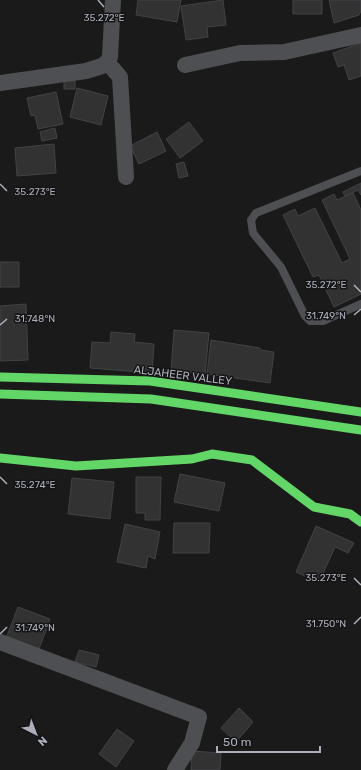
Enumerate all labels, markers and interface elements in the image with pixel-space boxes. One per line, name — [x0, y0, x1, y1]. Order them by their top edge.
text: 35.272°E — [83, 12, 125, 24]
text: 35.273°E — [14, 186, 56, 198]
text: 35.272°E — [305, 279, 347, 291]
text: 31.749°N — [306, 310, 346, 322]
text: 31.748°N — [15, 313, 55, 325]
street label: ALJAHEER VALLEY — [133, 363, 233, 388]
text: 35.274°E — [14, 479, 56, 491]
text: 35.273°E — [305, 572, 347, 584]
text: 31.750°N — [306, 618, 346, 630]
text: 31.749°N — [15, 622, 55, 634]
north arrow — [16, 714, 56, 754]
scale bar — [217, 728, 320, 754]
text: N — [35, 734, 50, 749]
text: 50 m — [223, 735, 251, 749]

